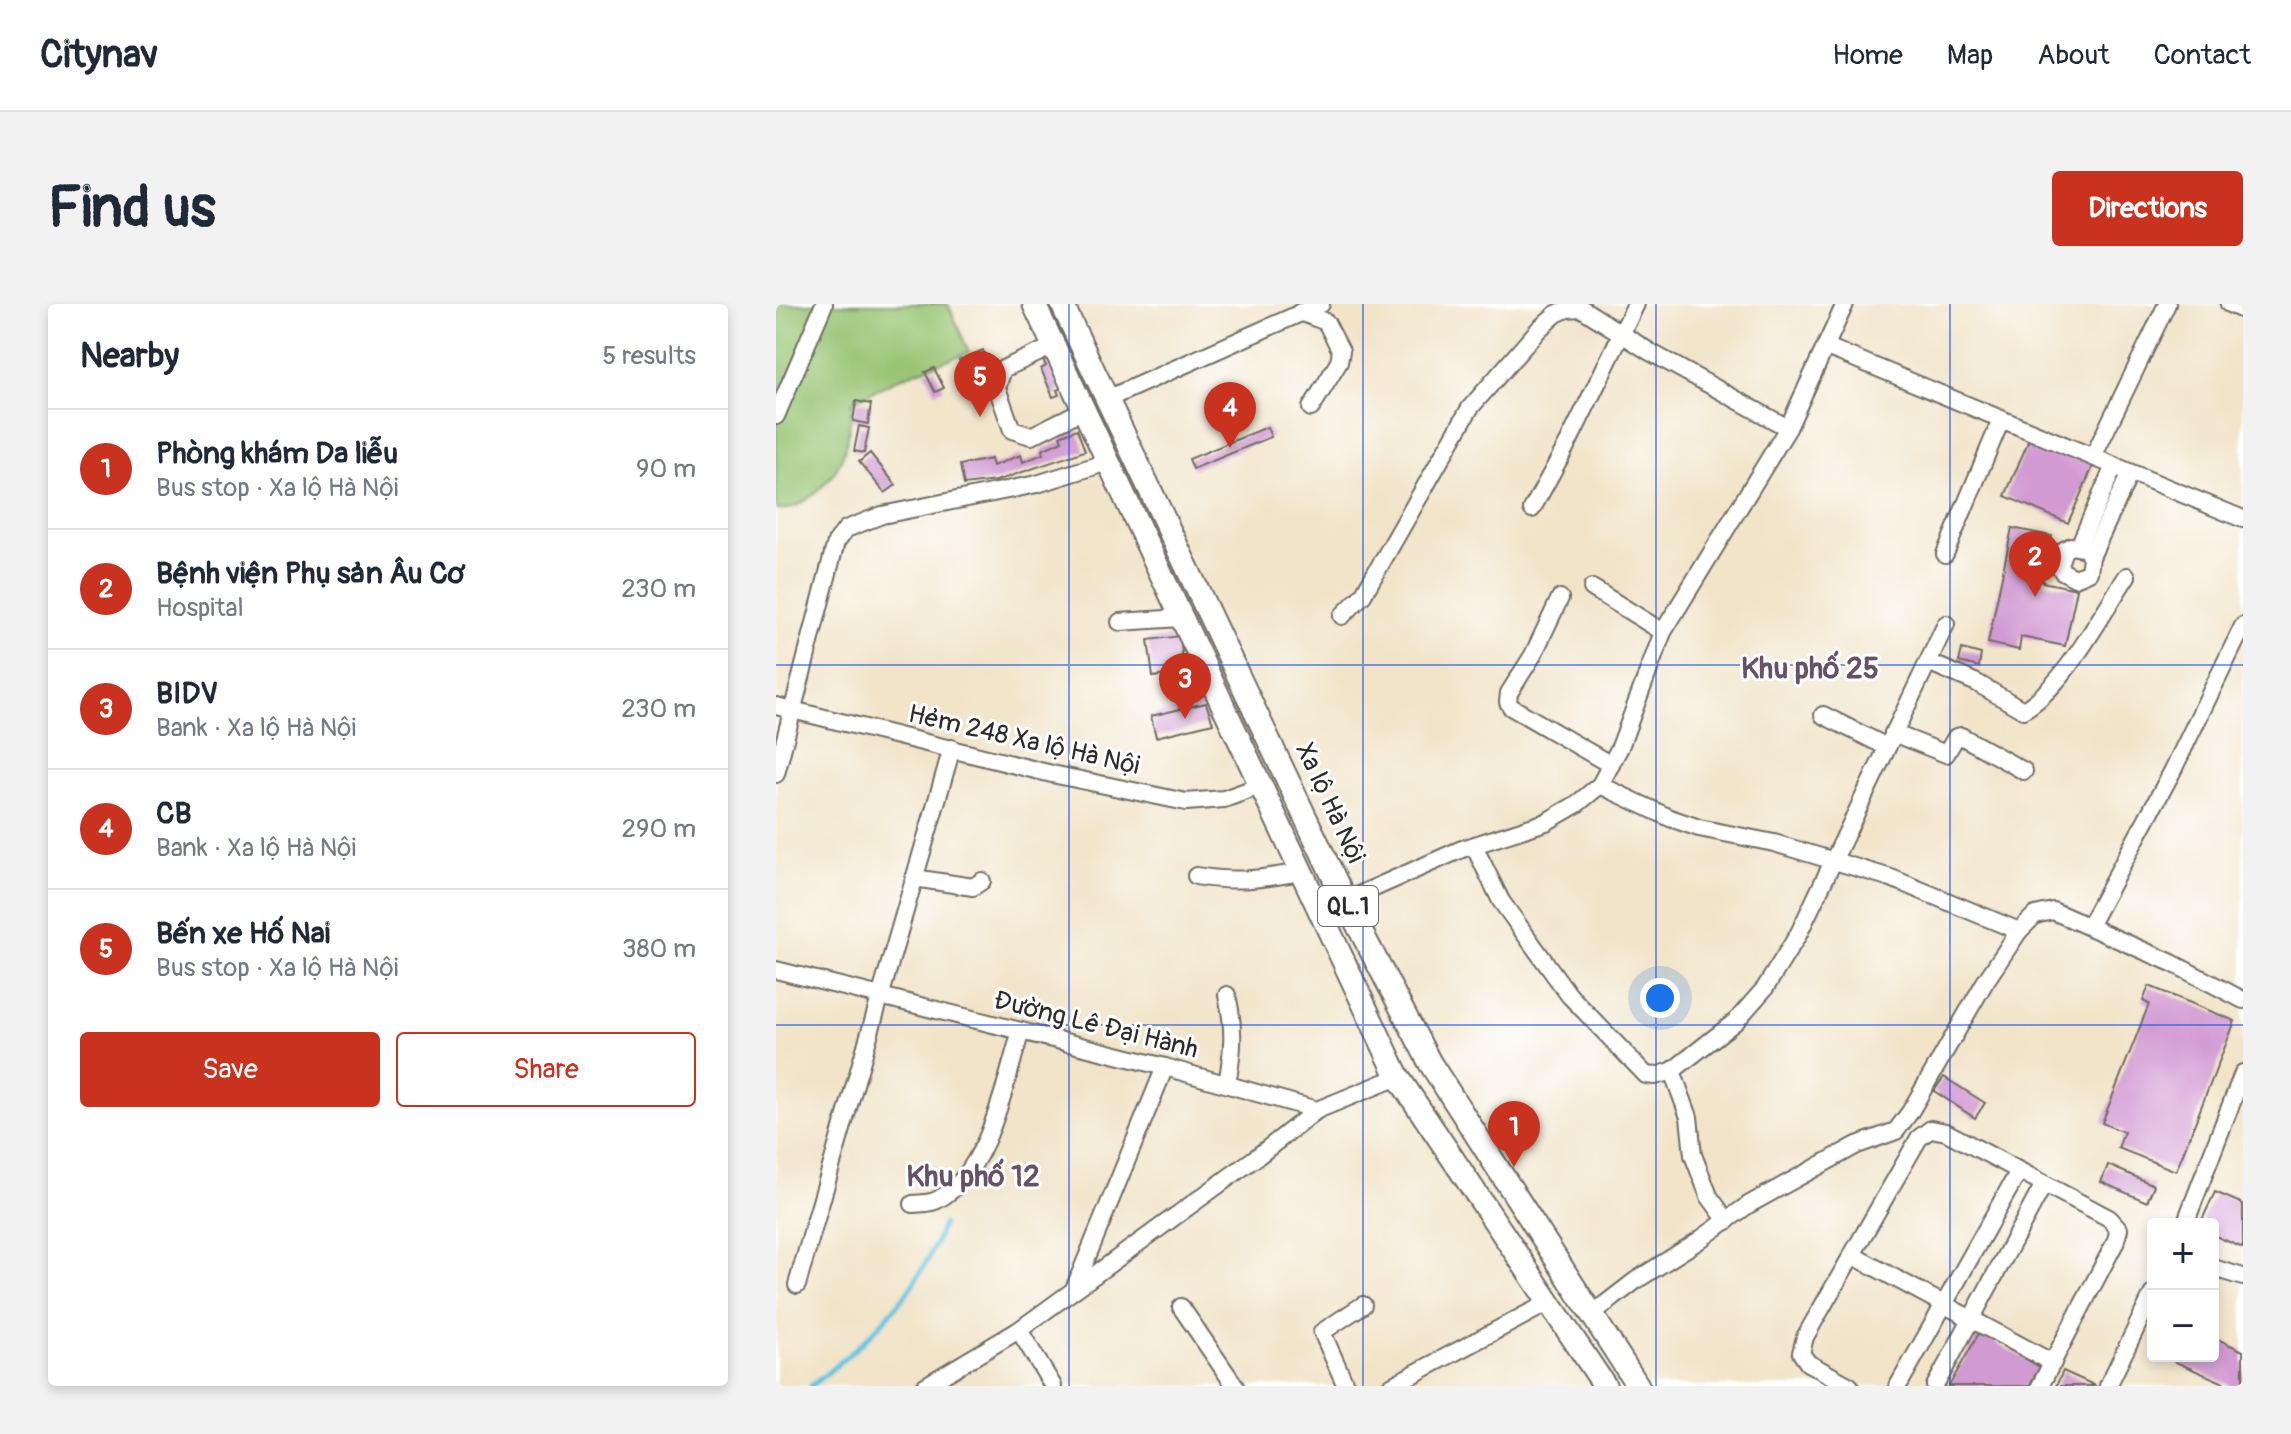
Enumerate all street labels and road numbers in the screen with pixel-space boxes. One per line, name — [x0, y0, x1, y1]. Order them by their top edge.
street label: Hẻm 248 Xa lộ Hà Nội — [905, 698, 1143, 782]
street label: Xa lộ Hà Nội — [1288, 738, 1372, 868]
road number: QL.1 — [1318, 886, 1378, 926]
street label: Đường Lê Đại Hành — [991, 984, 1201, 1066]

